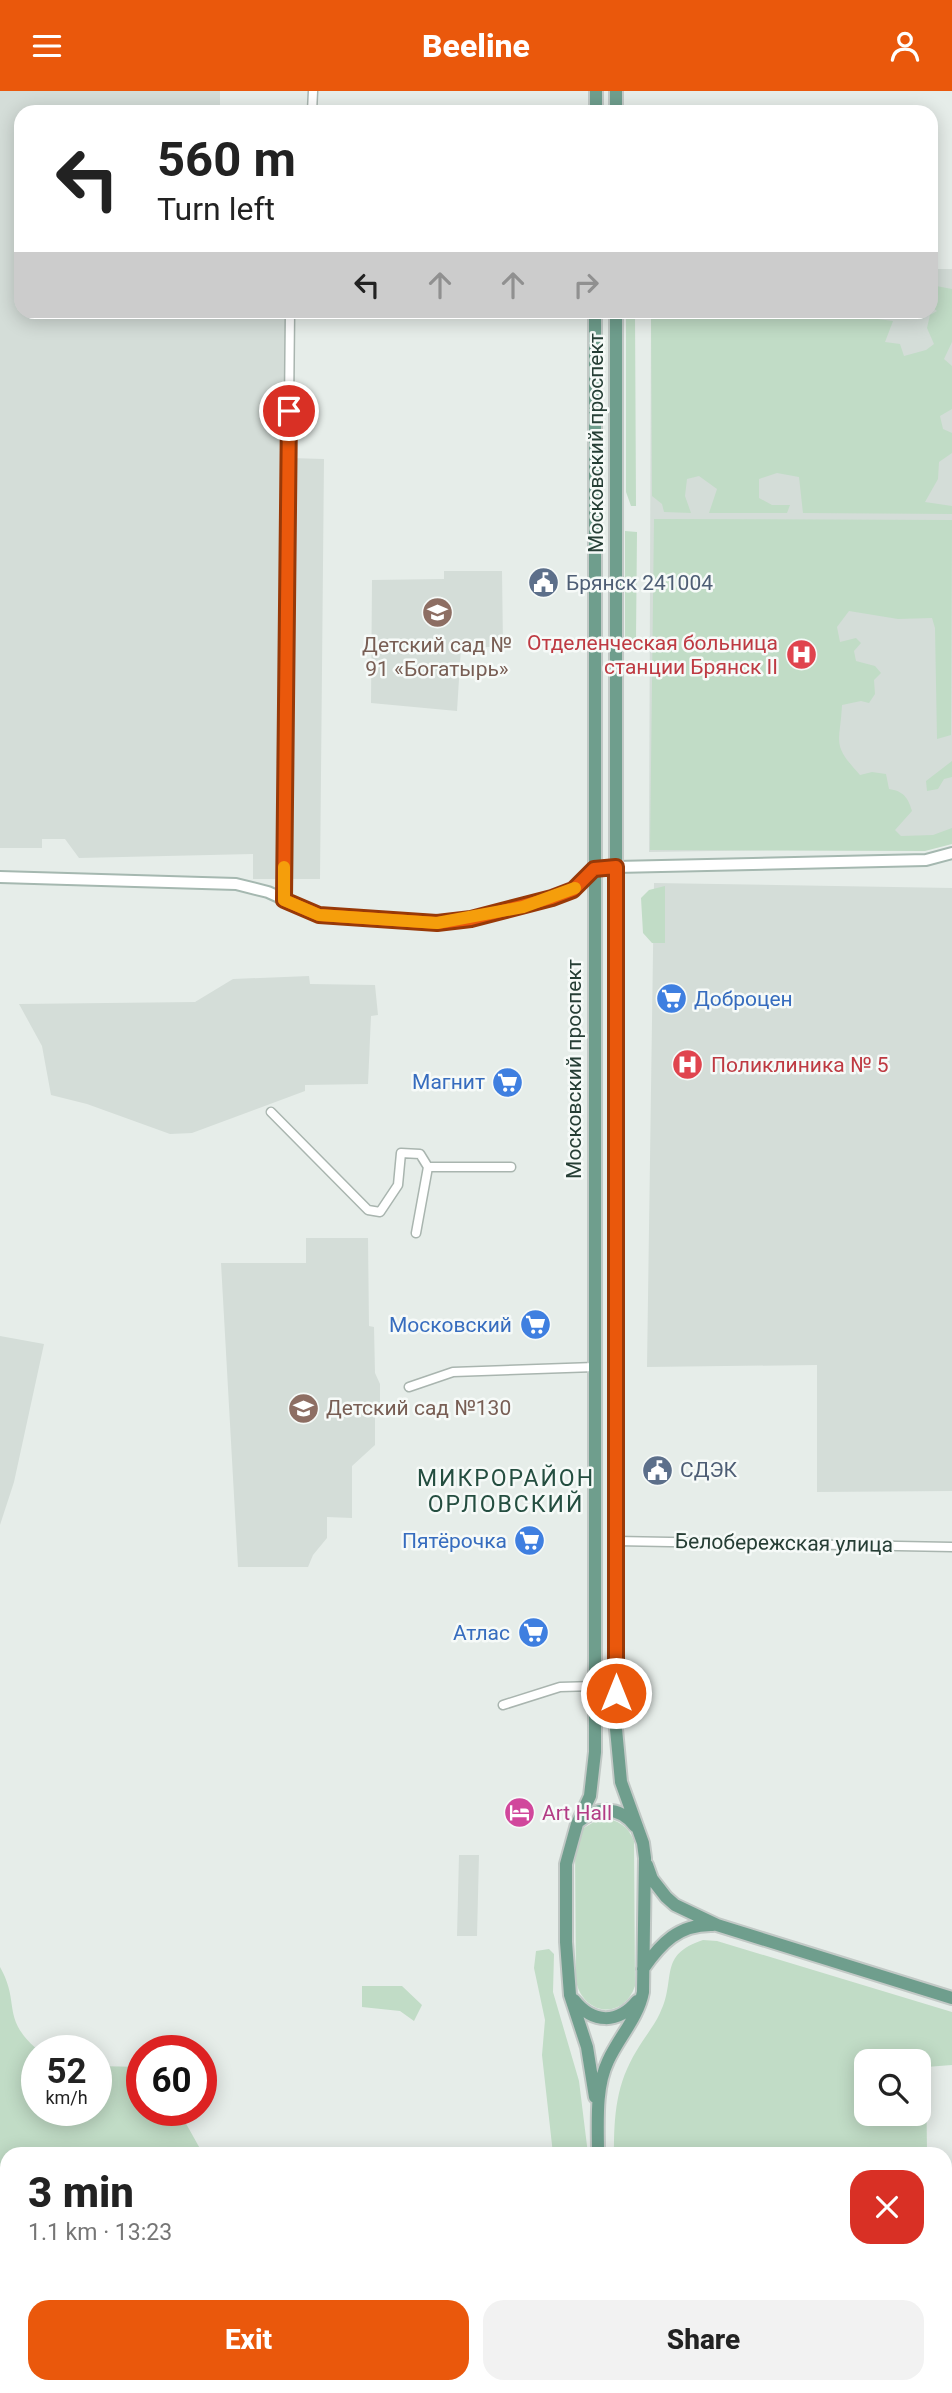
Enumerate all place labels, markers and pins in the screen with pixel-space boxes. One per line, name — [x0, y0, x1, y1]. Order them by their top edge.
pin — [259, 381, 319, 441]
public building icon: Брянск 241004 — [526, 566, 560, 600]
place label: Брянск 241004 — [566, 571, 713, 595]
school or university icon: Детский сад № 91 «Богатырь» — [420, 596, 454, 630]
place label: Отделенческая больница станции Брянск II — [527, 631, 778, 679]
place label: Детский сад № 91 «Богатырь» — [362, 633, 512, 681]
hospital icon: Отделенческая больница станции Брянск II — [784, 638, 818, 672]
supermarket icon: Доброцен — [654, 982, 688, 1016]
place label: Доброцен — [694, 987, 793, 1011]
hospital icon: Поликлиника № 5 — [671, 1048, 705, 1082]
place label: Поликлиника № 5 — [711, 1053, 889, 1077]
supermarket icon: Магнит — [491, 1065, 525, 1099]
place label: Магнит — [412, 1070, 485, 1094]
supermarket icon: Московский — [518, 1308, 552, 1342]
place label: Московский — [389, 1313, 512, 1337]
school or university icon: Детский сад №130 — [286, 1391, 320, 1425]
place label: Детский сад №130 — [326, 1396, 511, 1420]
public building icon: СДЭК — [640, 1453, 674, 1487]
place label: СДЭК — [680, 1458, 738, 1482]
supermarket icon: Пятёрочка — [513, 1524, 547, 1558]
place label: Пятёрочка — [402, 1529, 507, 1553]
supermarket icon: Атлас — [516, 1616, 550, 1650]
place label: Атлас — [453, 1621, 510, 1645]
hotel icon: Art Hall — [502, 1796, 536, 1830]
place label: Art Hall — [542, 1801, 612, 1825]

